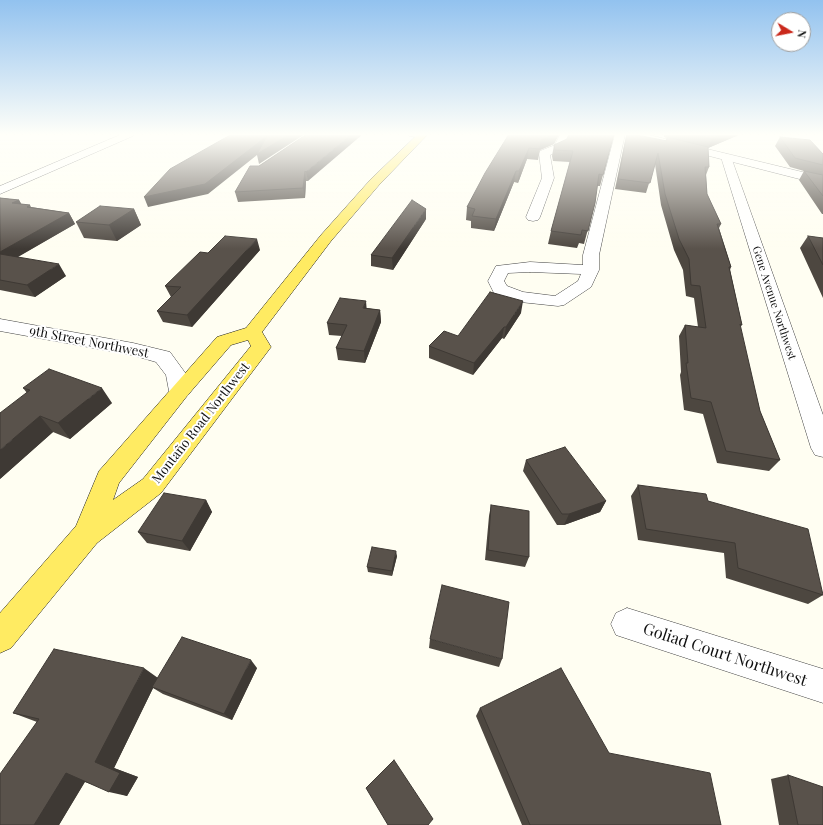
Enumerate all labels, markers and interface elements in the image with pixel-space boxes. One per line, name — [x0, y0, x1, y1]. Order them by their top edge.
north arrow — [771, 12, 811, 52]
text: N — [794, 29, 810, 39]
street label: Gene Avenue Northwest — [749, 245, 799, 361]
street label: 9th Street Northwest — [28, 323, 150, 361]
street label: Montaño Road Northwest — [149, 360, 253, 486]
street label: Goliad Court Northwest — [641, 619, 809, 691]

